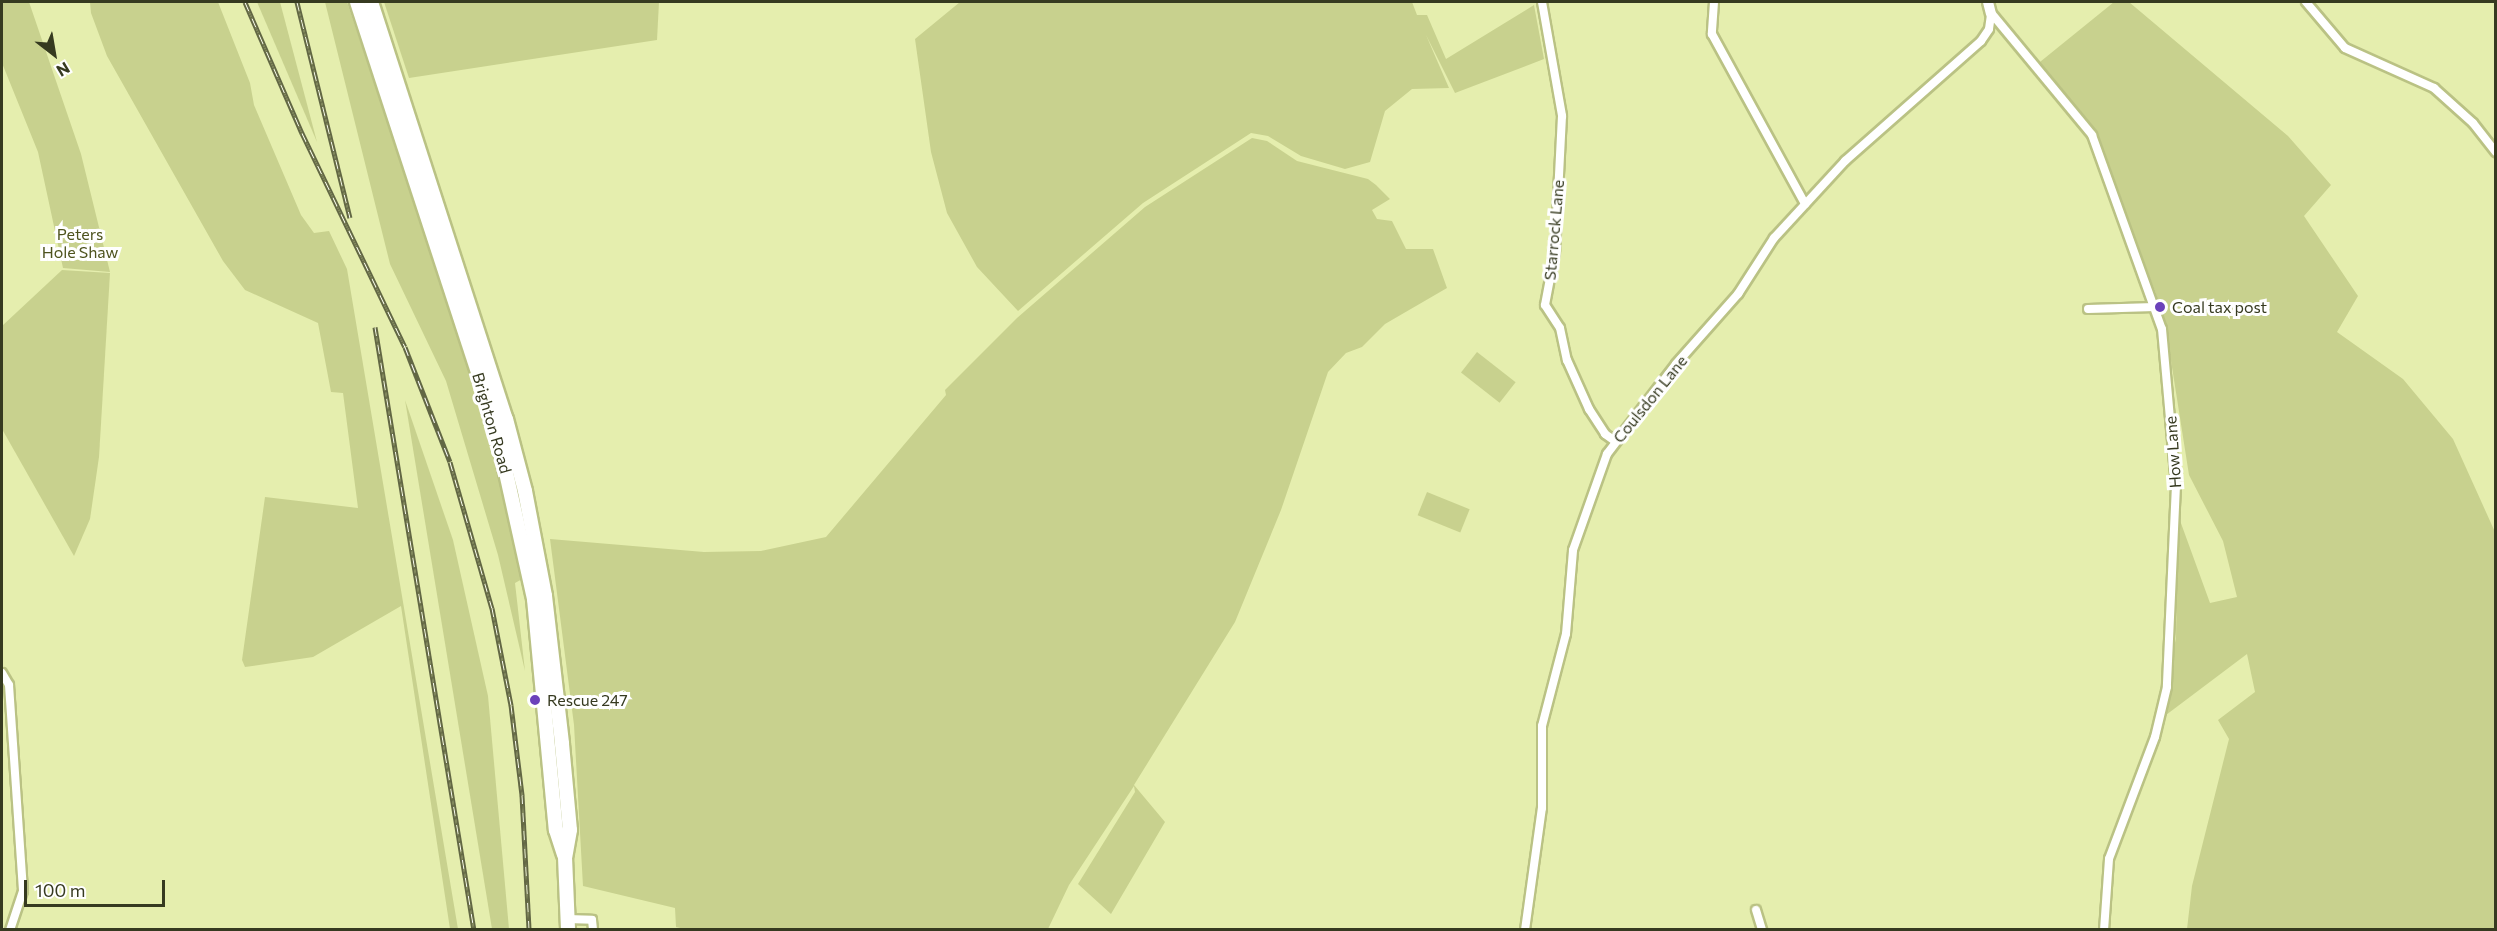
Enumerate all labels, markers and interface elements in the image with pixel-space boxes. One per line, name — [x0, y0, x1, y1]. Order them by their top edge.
north arrow — [24, 24, 84, 84]
text: N — [53, 59, 74, 81]
street label: Starrock Lane — [1540, 179, 1568, 281]
park label: Peters Hole Shaw — [42, 224, 118, 262]
place label: Coal tax post — [2172, 297, 2267, 317]
marker: Coal tax post — [2153, 300, 2167, 314]
street label: Coulsdon Lane — [1609, 351, 1691, 447]
street label: Brighton Road — [468, 370, 516, 476]
street label: How Lane — [2161, 415, 2185, 489]
place label: Rescue 247 — [547, 690, 628, 710]
marker: Rescue 247 — [528, 693, 542, 707]
scale bar — [27, 868, 168, 906]
text: 100 m — [35, 879, 85, 901]

